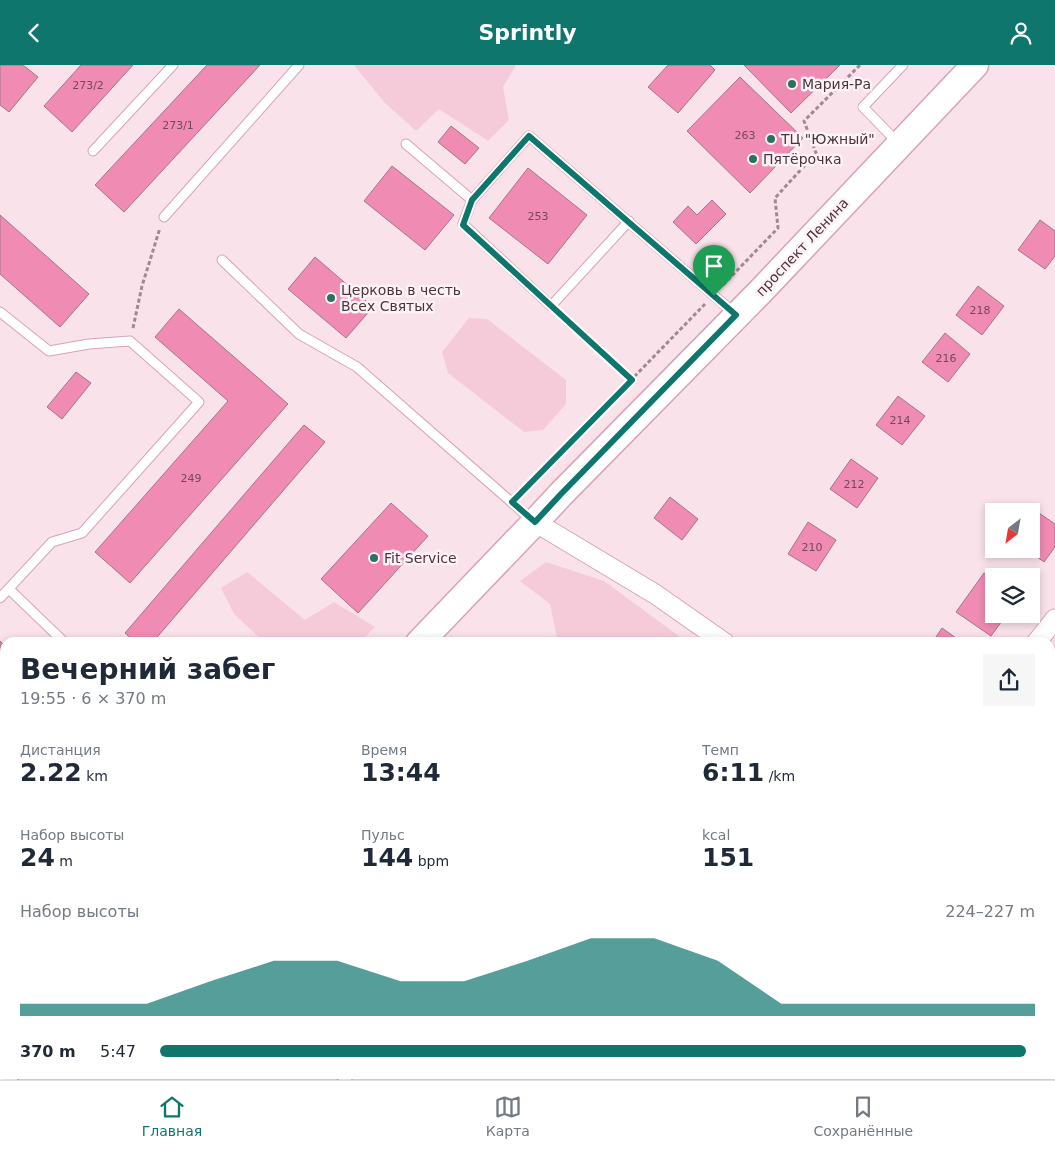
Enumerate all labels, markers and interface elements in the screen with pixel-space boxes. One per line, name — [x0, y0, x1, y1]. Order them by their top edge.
icon: back — [20, 19, 48, 47]
icon: person — [1007, 19, 1035, 47]
text: Sprintly — [478, 20, 577, 45]
place label: Мария-Ра — [802, 76, 871, 92]
marker: Мария-Ра — [786, 78, 798, 90]
house number: 273/2 — [72, 79, 104, 92]
house number: 273/1 — [162, 119, 194, 132]
house number: 263 — [735, 129, 756, 142]
place label: ТЦ "Южный" — [780, 131, 875, 147]
marker: ТЦ "Южный" — [765, 133, 777, 145]
place label: Пятёрочка — [763, 151, 841, 167]
marker: Пятёрочка — [747, 153, 759, 165]
street label: проспект Ленина — [752, 195, 852, 299]
house number: 253 — [528, 210, 549, 223]
pin — [693, 245, 735, 296]
icon: arrive — [700, 252, 728, 280]
place label: Церковь в честь Всех Святых — [341, 282, 461, 314]
marker: Церковь в честь Всех Святых — [325, 292, 337, 304]
house number: 218 — [970, 304, 991, 317]
house number: 216 — [936, 352, 957, 365]
house number: 214 — [890, 414, 911, 427]
house number: 249 — [181, 472, 202, 485]
house number: 212 — [844, 478, 865, 491]
north arrow — [985, 503, 1040, 557]
map controls — [985, 503, 1040, 623]
house number: 210 — [802, 541, 823, 554]
place label: Fit Service — [384, 550, 457, 566]
marker: Fit Service — [368, 552, 380, 564]
button: layers — [985, 568, 1040, 623]
text: Вечерний забег — [20, 653, 275, 686]
button: share — [983, 654, 1035, 706]
text: 19:55 · 6 × 370 m — [20, 689, 166, 708]
text: Дистанция — [20, 742, 101, 758]
text: Время — [361, 742, 407, 758]
text: Темп — [702, 742, 739, 758]
text: 2.22 — [20, 758, 82, 787]
text: 13:44 — [361, 758, 441, 787]
text: 6:11 — [702, 758, 764, 787]
text: km — [82, 768, 108, 784]
text: /km — [764, 768, 795, 784]
text: Набор высоты — [20, 827, 124, 843]
text: Пульс — [361, 827, 405, 843]
text: kcal — [702, 827, 730, 843]
text: 24 — [20, 843, 55, 872]
text: 144 — [361, 843, 413, 872]
text: 151 — [702, 843, 754, 872]
text: m — [55, 853, 73, 869]
text: bpm — [413, 853, 449, 869]
text: Набор высоты — [20, 902, 139, 921]
text: 224–227 m — [945, 902, 1035, 921]
text: 370 m — [20, 1042, 76, 1061]
text: 5:47 — [100, 1042, 136, 1061]
tab: Главная — [142, 1093, 202, 1139]
tab: Карта — [486, 1093, 530, 1139]
tab: Сохранённые — [813, 1093, 913, 1139]

